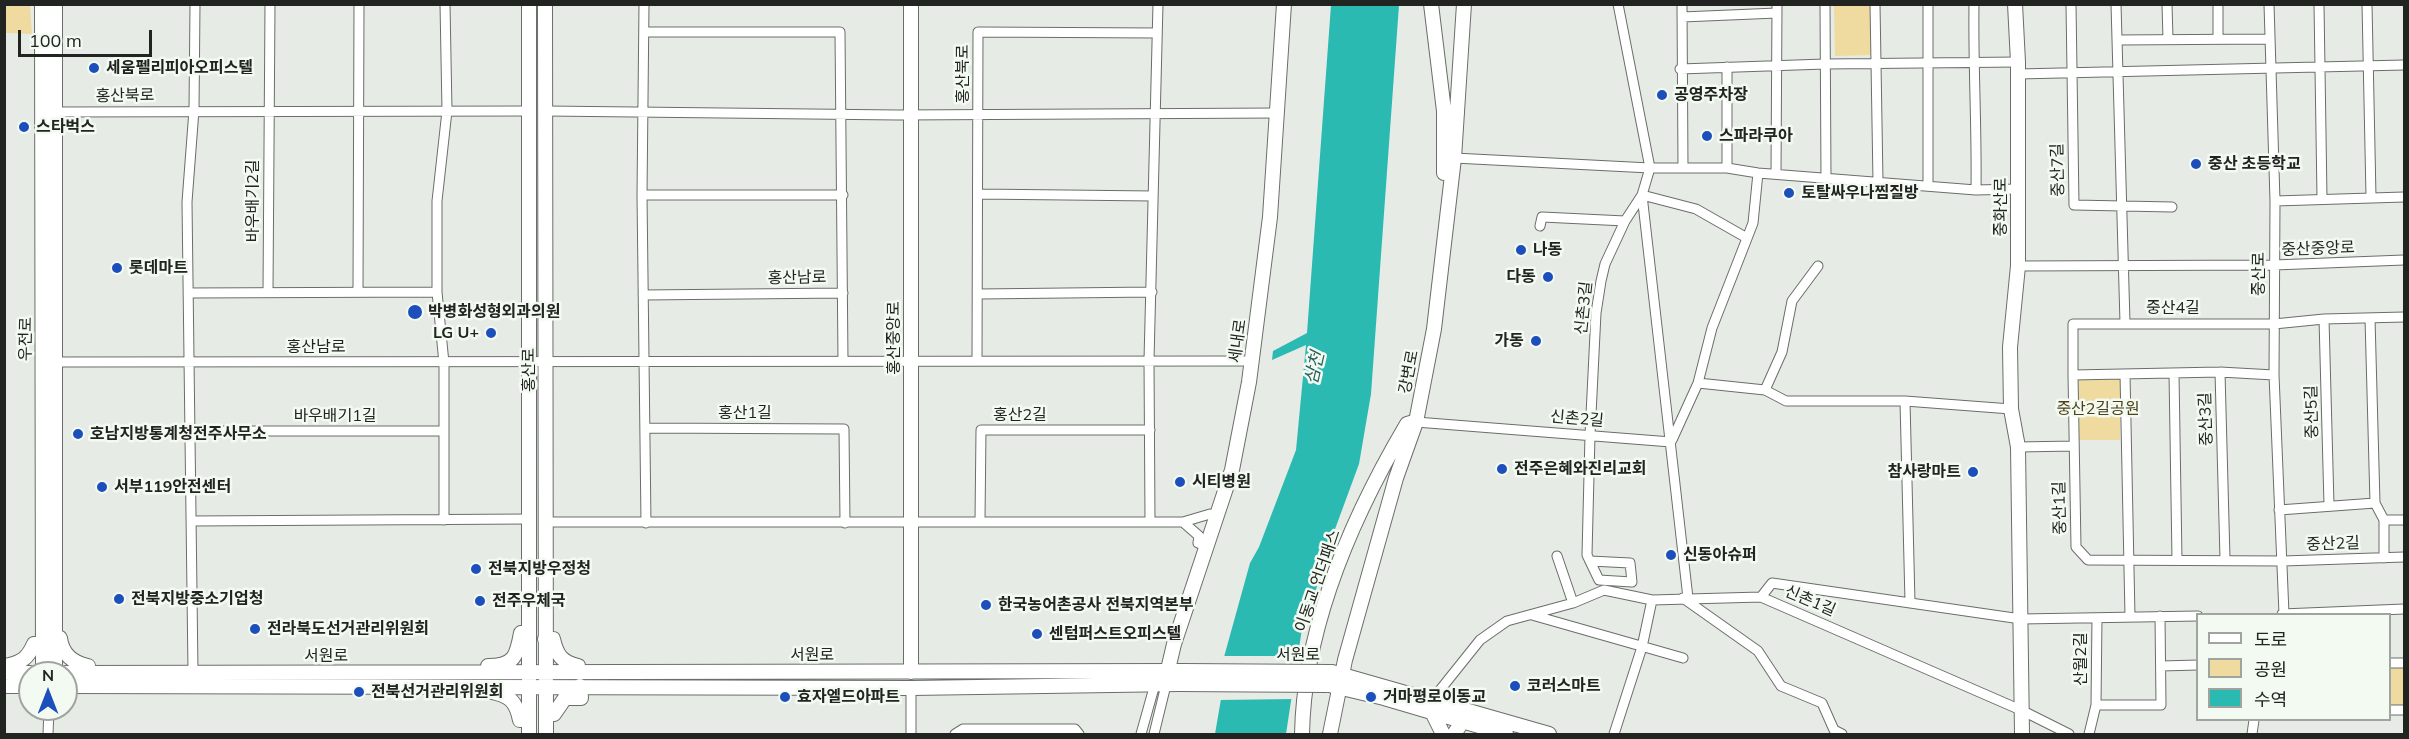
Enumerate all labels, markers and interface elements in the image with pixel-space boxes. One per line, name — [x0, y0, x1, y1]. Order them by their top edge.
scale bar — [21, 18, 154, 56]
text: 100 m — [29, 29, 82, 52]
street label: 홍산북로 — [953, 45, 973, 103]
place label: 세움펠리피아오피스텔 — [106, 58, 253, 78]
marker: 세움펠리피아오피스텔 — [87, 61, 101, 75]
place label: 공영주차장 — [1674, 85, 1748, 105]
street label: 홍산북로 — [95, 86, 155, 106]
marker: 공영주차장 — [1655, 88, 1669, 102]
place label: 스타벅스 — [36, 117, 95, 137]
marker: 스타벅스 — [17, 120, 31, 134]
place label: 스파라쿠아 — [1719, 126, 1793, 146]
marker: 스파라쿠아 — [1700, 129, 1714, 143]
street label: 중산7길 — [2048, 143, 2068, 197]
place label: 중산 초등학교 — [2208, 154, 2301, 174]
marker: 중산 초등학교 — [2189, 157, 2203, 171]
street label: 바우배기2길 — [243, 159, 263, 243]
street label: 중화산로 — [1991, 178, 2011, 236]
place label: 토탈싸우나찜질방 — [1801, 183, 1919, 203]
marker: 토탈싸우나찜질방 — [1782, 186, 1796, 200]
street label: 중산중앙로 — [2281, 238, 2355, 260]
place label: 나동 — [1533, 240, 1562, 260]
marker: 나동 — [1514, 243, 1528, 257]
street label: 중산로 — [2249, 252, 2269, 296]
place label: 롯데마트 — [129, 258, 188, 278]
marker: 롯데마트 — [110, 261, 124, 275]
place label: 다동 — [1507, 267, 1536, 287]
street label: 홍산남로 — [767, 268, 827, 288]
marker: 다동 — [1541, 270, 1555, 284]
street label: 신촌3길 — [1572, 280, 1596, 336]
street label: 중산4길 — [2146, 298, 2200, 318]
street label: 홍산중앙로 — [884, 301, 904, 375]
place label: 박병화성형외과의원 — [428, 302, 560, 322]
marker: 박병화성형외과의원 — [406, 303, 424, 321]
street label: 우전로 — [16, 317, 36, 361]
street label: 세내로 — [1225, 318, 1251, 364]
place label: LG U+ — [433, 323, 479, 343]
marker: LG U+ — [484, 326, 498, 340]
place label: 가동 — [1495, 331, 1524, 351]
marker: 가동 — [1529, 334, 1543, 348]
street label: 홍산남로 — [287, 337, 345, 357]
street label: 홍산로 — [519, 348, 539, 392]
street label: 강변로 — [1395, 348, 1423, 396]
water label: 삼천 — [1301, 349, 1329, 387]
street label: 중산5길 — [2302, 385, 2322, 439]
street label: 중산3길 — [2195, 392, 2217, 446]
park label: 중산2길공원 — [2056, 399, 2140, 419]
street label: 홍산1길 — [718, 403, 772, 423]
street label: 홍산2길 — [993, 405, 1047, 425]
street label: 바우배기1길 — [293, 406, 377, 426]
street label: 신촌2길 — [1549, 407, 1605, 431]
place label: 호남지방통계청전주사무소 — [90, 424, 267, 444]
marker: 호남지방통계청전주사무소 — [71, 427, 85, 441]
place label: 전주은혜와진리교회 — [1514, 459, 1646, 479]
marker: 전주은혜와진리교회 — [1495, 462, 1509, 476]
place label: 참사랑마트 — [1887, 462, 1961, 482]
marker: 참사랑마트 — [1966, 465, 1980, 479]
place label: 시티병원 — [1192, 472, 1251, 492]
marker: 시티병원 — [1173, 475, 1187, 489]
place label: 서부119안전센터 — [114, 477, 231, 497]
marker: 서부119안전센터 — [95, 480, 109, 494]
street label: 중산1길 — [2050, 481, 2070, 535]
street label: 이동교 언더패스 — [1291, 527, 1345, 635]
street label: 중산2길 — [2306, 533, 2360, 555]
place label: 신동아슈퍼 — [1683, 545, 1757, 565]
marker: 신동아슈퍼 — [1664, 548, 1678, 562]
place label: 전북지방우정청 — [488, 559, 591, 579]
marker: 전북지방우정청 — [469, 562, 483, 576]
street label: 신촌1길 — [1782, 582, 1838, 620]
place label: 전북지방중소기업청 — [131, 589, 263, 609]
place label: 전주우체국 — [492, 591, 566, 611]
marker: 전북지방중소기업청 — [112, 592, 126, 606]
marker: 전주우체국 — [473, 594, 487, 608]
place label: 한국농어촌공사 전북지역본부 — [998, 595, 1194, 615]
marker: 한국농어촌공사 전북지역본부 — [979, 598, 993, 612]
legend — [2196, 613, 2391, 721]
place label: 전라북도선거관리위원회 — [267, 619, 429, 639]
marker: 전라북도선거관리위원회 — [248, 622, 262, 636]
place label: 센텀퍼스트오피스텔 — [1049, 624, 1181, 644]
marker: 센텀퍼스트오피스텔 — [1030, 627, 1044, 641]
text: 도로 — [2254, 628, 2287, 651]
street label: 산월2길 — [2071, 632, 2091, 686]
street label: 서원로 — [790, 645, 834, 665]
street label: 서원로 — [1276, 645, 1320, 665]
street label: 서원로 — [304, 646, 348, 666]
text: 공원 — [2254, 658, 2287, 681]
north arrow — [18, 661, 78, 721]
text: N — [42, 665, 54, 685]
place label: 코러스마트 — [1527, 676, 1601, 696]
marker: 코러스마트 — [1508, 679, 1522, 693]
place label: 전북선거관리위원회 — [371, 682, 503, 702]
marker: 전북선거관리위원회 — [352, 685, 366, 699]
place label: 효자엘드아파트 — [797, 687, 900, 707]
place label: 거마평로이동교 — [1383, 687, 1486, 707]
text: 수역 — [2254, 688, 2287, 711]
marker: 효자엘드아파트 — [778, 690, 792, 704]
marker: 거마평로이동교 — [1364, 690, 1378, 704]

